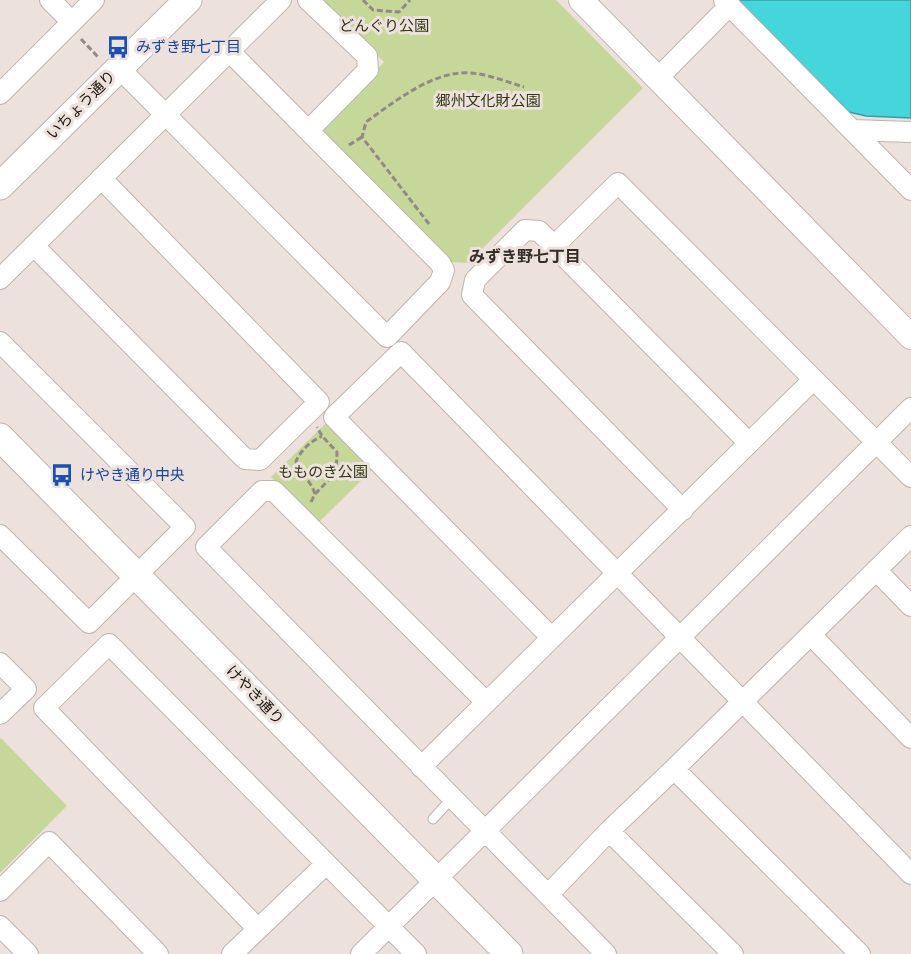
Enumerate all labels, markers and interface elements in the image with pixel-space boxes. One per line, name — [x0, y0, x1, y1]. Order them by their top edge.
park label: どんぐり公園 — [339, 17, 429, 35]
bus stop icon: みずき野七丁目 — [105, 34, 131, 60]
place label: みずき野七丁目 — [136, 38, 241, 56]
street label: いちょう通り — [43, 67, 119, 143]
park label: 郷州文化財公園 — [435, 92, 541, 110]
district label: みずき野七丁目 — [469, 247, 581, 266]
bus stop icon: けやき通り中央 — [49, 462, 75, 488]
park label: もものき公園 — [278, 463, 368, 481]
place label: けやき通り中央 — [80, 466, 185, 484]
street label: けやき通り — [222, 662, 288, 728]

